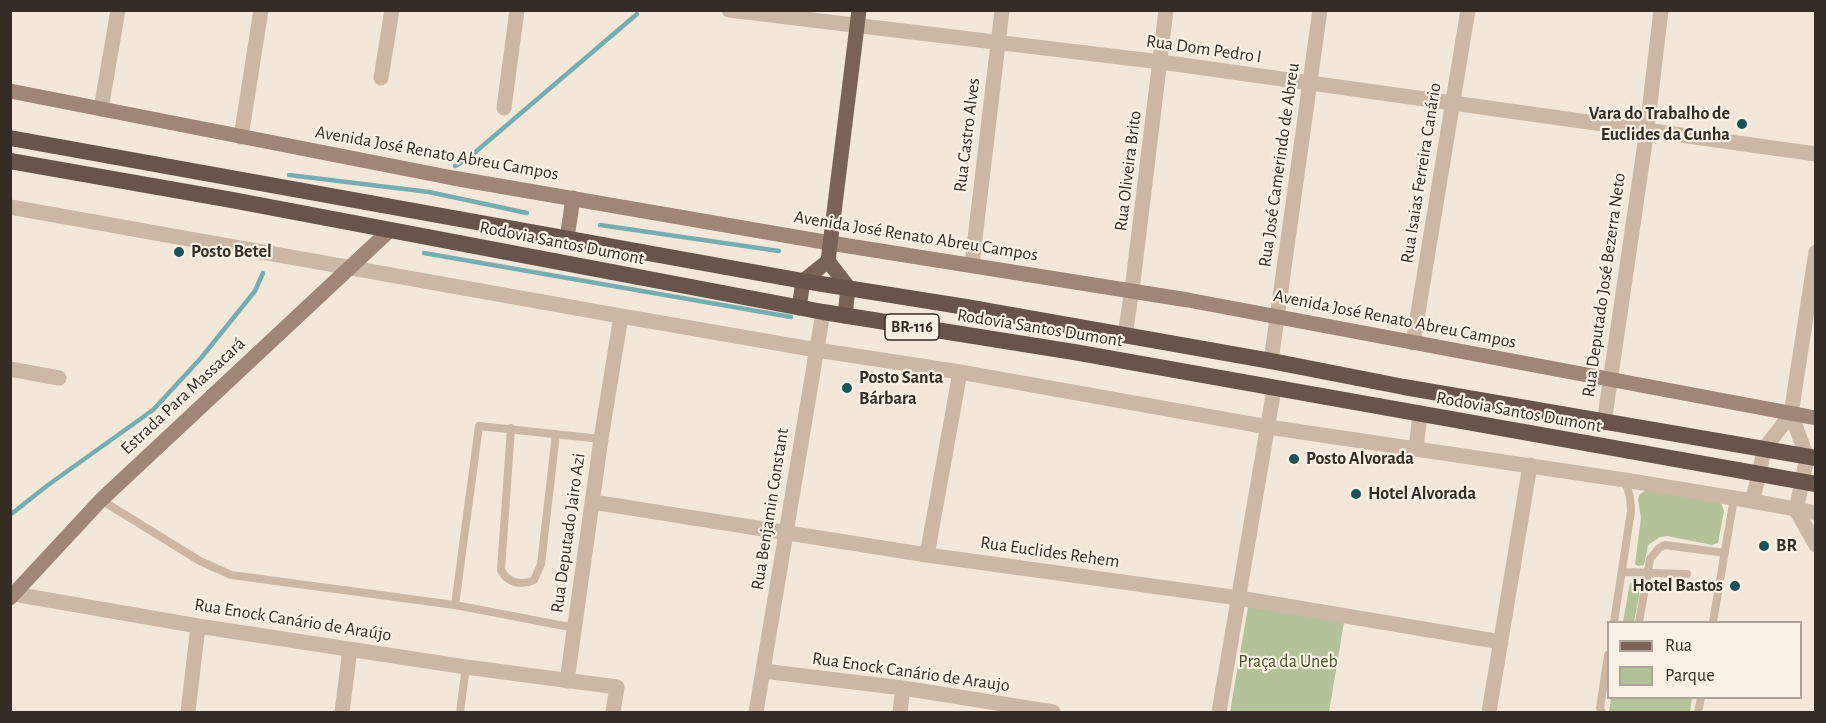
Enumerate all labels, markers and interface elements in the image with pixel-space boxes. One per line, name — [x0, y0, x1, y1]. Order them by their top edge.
street label: Rua Dom Pedro I — [1145, 30, 1263, 68]
street label: Rua José Camerindo de Abreu — [1254, 61, 1304, 269]
street label: Rua Castro Alves — [949, 77, 985, 193]
street label: Rua Isaias Ferreira Canário — [1396, 81, 1446, 265]
place label: Vara do Trabalho de Euclides da Cunha — [1589, 103, 1730, 146]
street label: Rua Oliveira Brito — [1110, 110, 1146, 232]
marker: Vara do Trabalho de Euclides da Cunha — [1735, 117, 1749, 131]
street label: Avenida José Renato Abreu Campos — [314, 121, 560, 185]
street label: Rua Deputado José Bezerra Neto — [1578, 172, 1630, 398]
street label: Avenida José Renato Abreu Campos — [792, 206, 1040, 266]
street label: Rodovia Santos Dumont — [478, 216, 646, 270]
place label: Posto Betel — [191, 241, 272, 263]
marker: Posto Betel — [172, 245, 186, 259]
street label: Avenida José Renato Abreu Campos — [1272, 285, 1518, 353]
street label: Rodovia Santos Dumont — [956, 304, 1124, 352]
road number: BR-116 — [885, 314, 939, 340]
street label: Estrada Para Massacará — [116, 333, 250, 459]
place label: Posto Santa Bárbara — [859, 367, 943, 410]
marker: Posto Santa Bárbara — [840, 381, 854, 395]
street label: Rodovia Santos Dumont — [1435, 387, 1603, 437]
street label: Rua Benjamin Constant — [747, 427, 793, 591]
place label: Posto Alvorada — [1306, 448, 1414, 470]
street label: Rua Deputado Jairo Azi — [546, 452, 590, 614]
marker: Posto Alvorada — [1287, 452, 1301, 466]
place label: Hotel Alvorada — [1368, 483, 1476, 505]
marker: Hotel Alvorada — [1349, 487, 1363, 501]
street label: Rua Euclides Rehem — [979, 532, 1121, 572]
place label: BR — [1776, 535, 1797, 557]
marker: BR — [1757, 539, 1771, 553]
place label: Hotel Bastos — [1632, 575, 1723, 597]
marker: Hotel Bastos — [1728, 579, 1742, 593]
street label: Rua Enock Canário de Araújo — [193, 594, 393, 646]
legend — [1607, 621, 1802, 699]
text: Rua — [1665, 637, 1692, 655]
street label: Rua Enock Canário de Araujo — [811, 647, 1011, 697]
park label: Praça da Uneb — [1238, 651, 1338, 673]
text: Parque — [1665, 667, 1714, 685]

